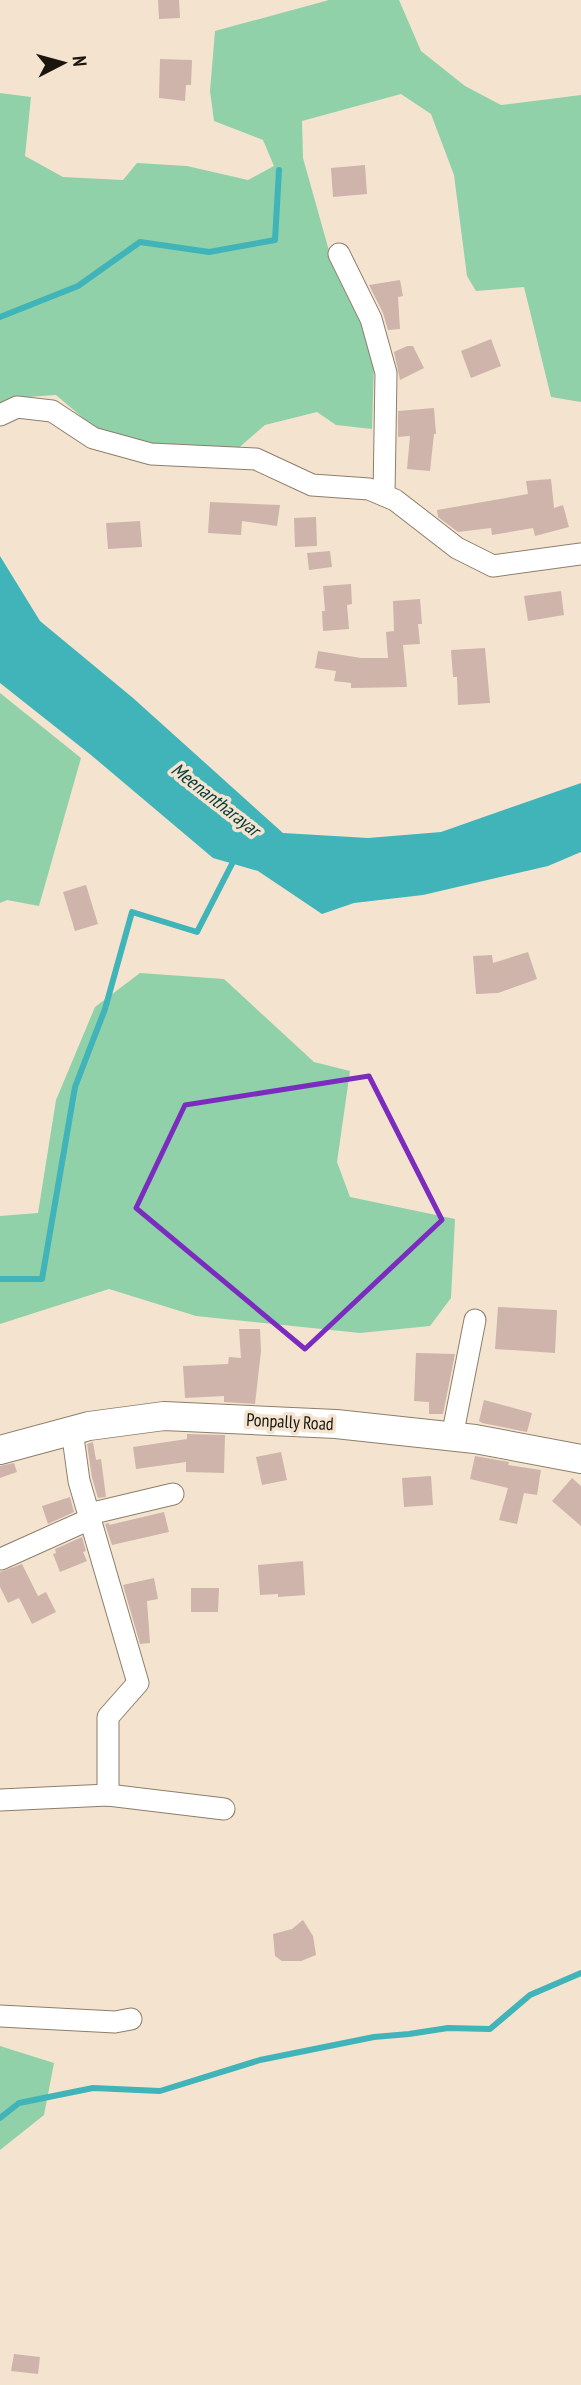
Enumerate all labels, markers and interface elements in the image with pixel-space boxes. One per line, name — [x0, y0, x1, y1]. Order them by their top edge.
north arrow — [28, 28, 98, 98]
text: N — [67, 55, 92, 68]
water label: Meenantharayar — [167, 757, 267, 843]
street label: Ponpally Road — [246, 1408, 334, 1435]

